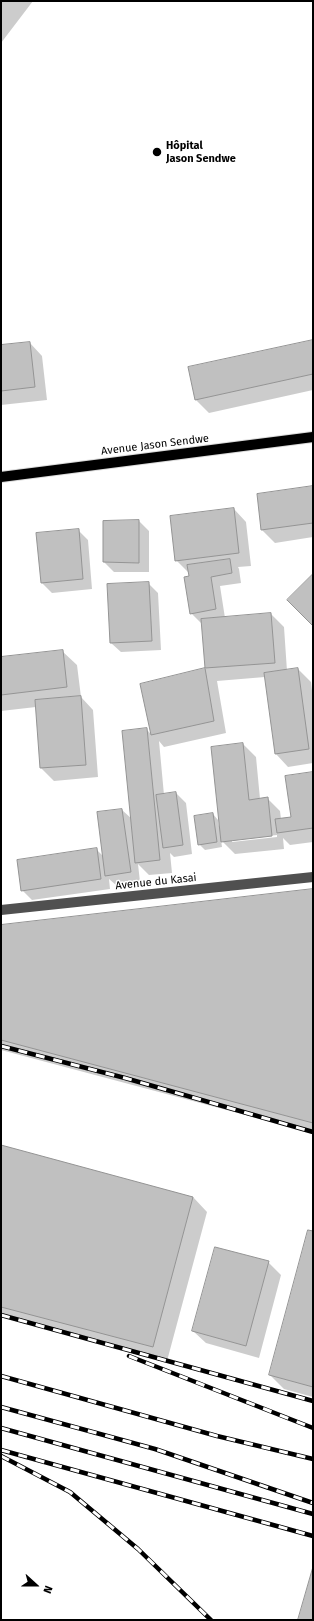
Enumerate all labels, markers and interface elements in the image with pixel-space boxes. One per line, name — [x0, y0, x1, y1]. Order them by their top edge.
place label: Hôpital Jason Sendwe — [166, 139, 236, 165]
marker: Hôpital Jason Sendwe — [151, 146, 163, 158]
street label: Avenue Jason Sendwe — [100, 432, 210, 458]
street label: Avenue du Kasai — [115, 871, 197, 893]
north arrow — [16, 1565, 56, 1605]
text: N — [40, 1584, 55, 1595]

